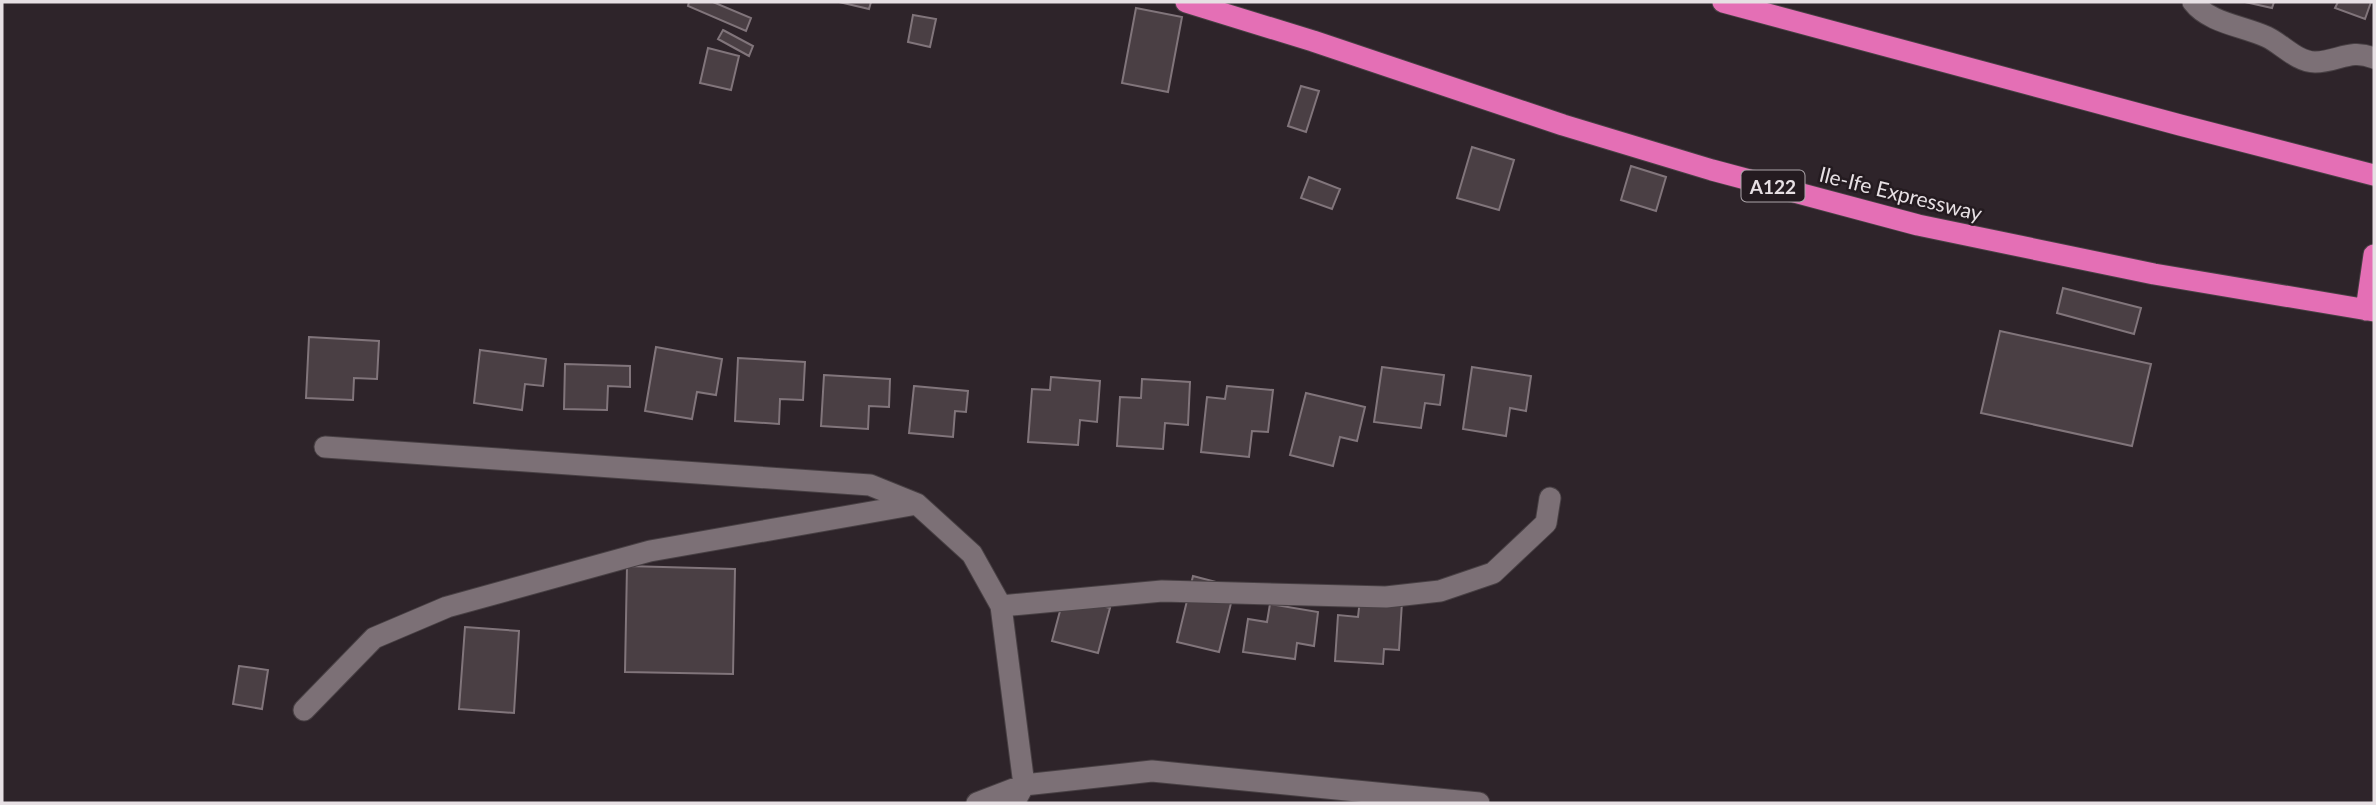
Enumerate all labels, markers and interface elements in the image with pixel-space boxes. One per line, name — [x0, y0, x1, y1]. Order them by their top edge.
street label: Ile-Ife Expressway — [1817, 161, 1985, 225]
road number: A122 — [1742, 170, 1804, 202]

